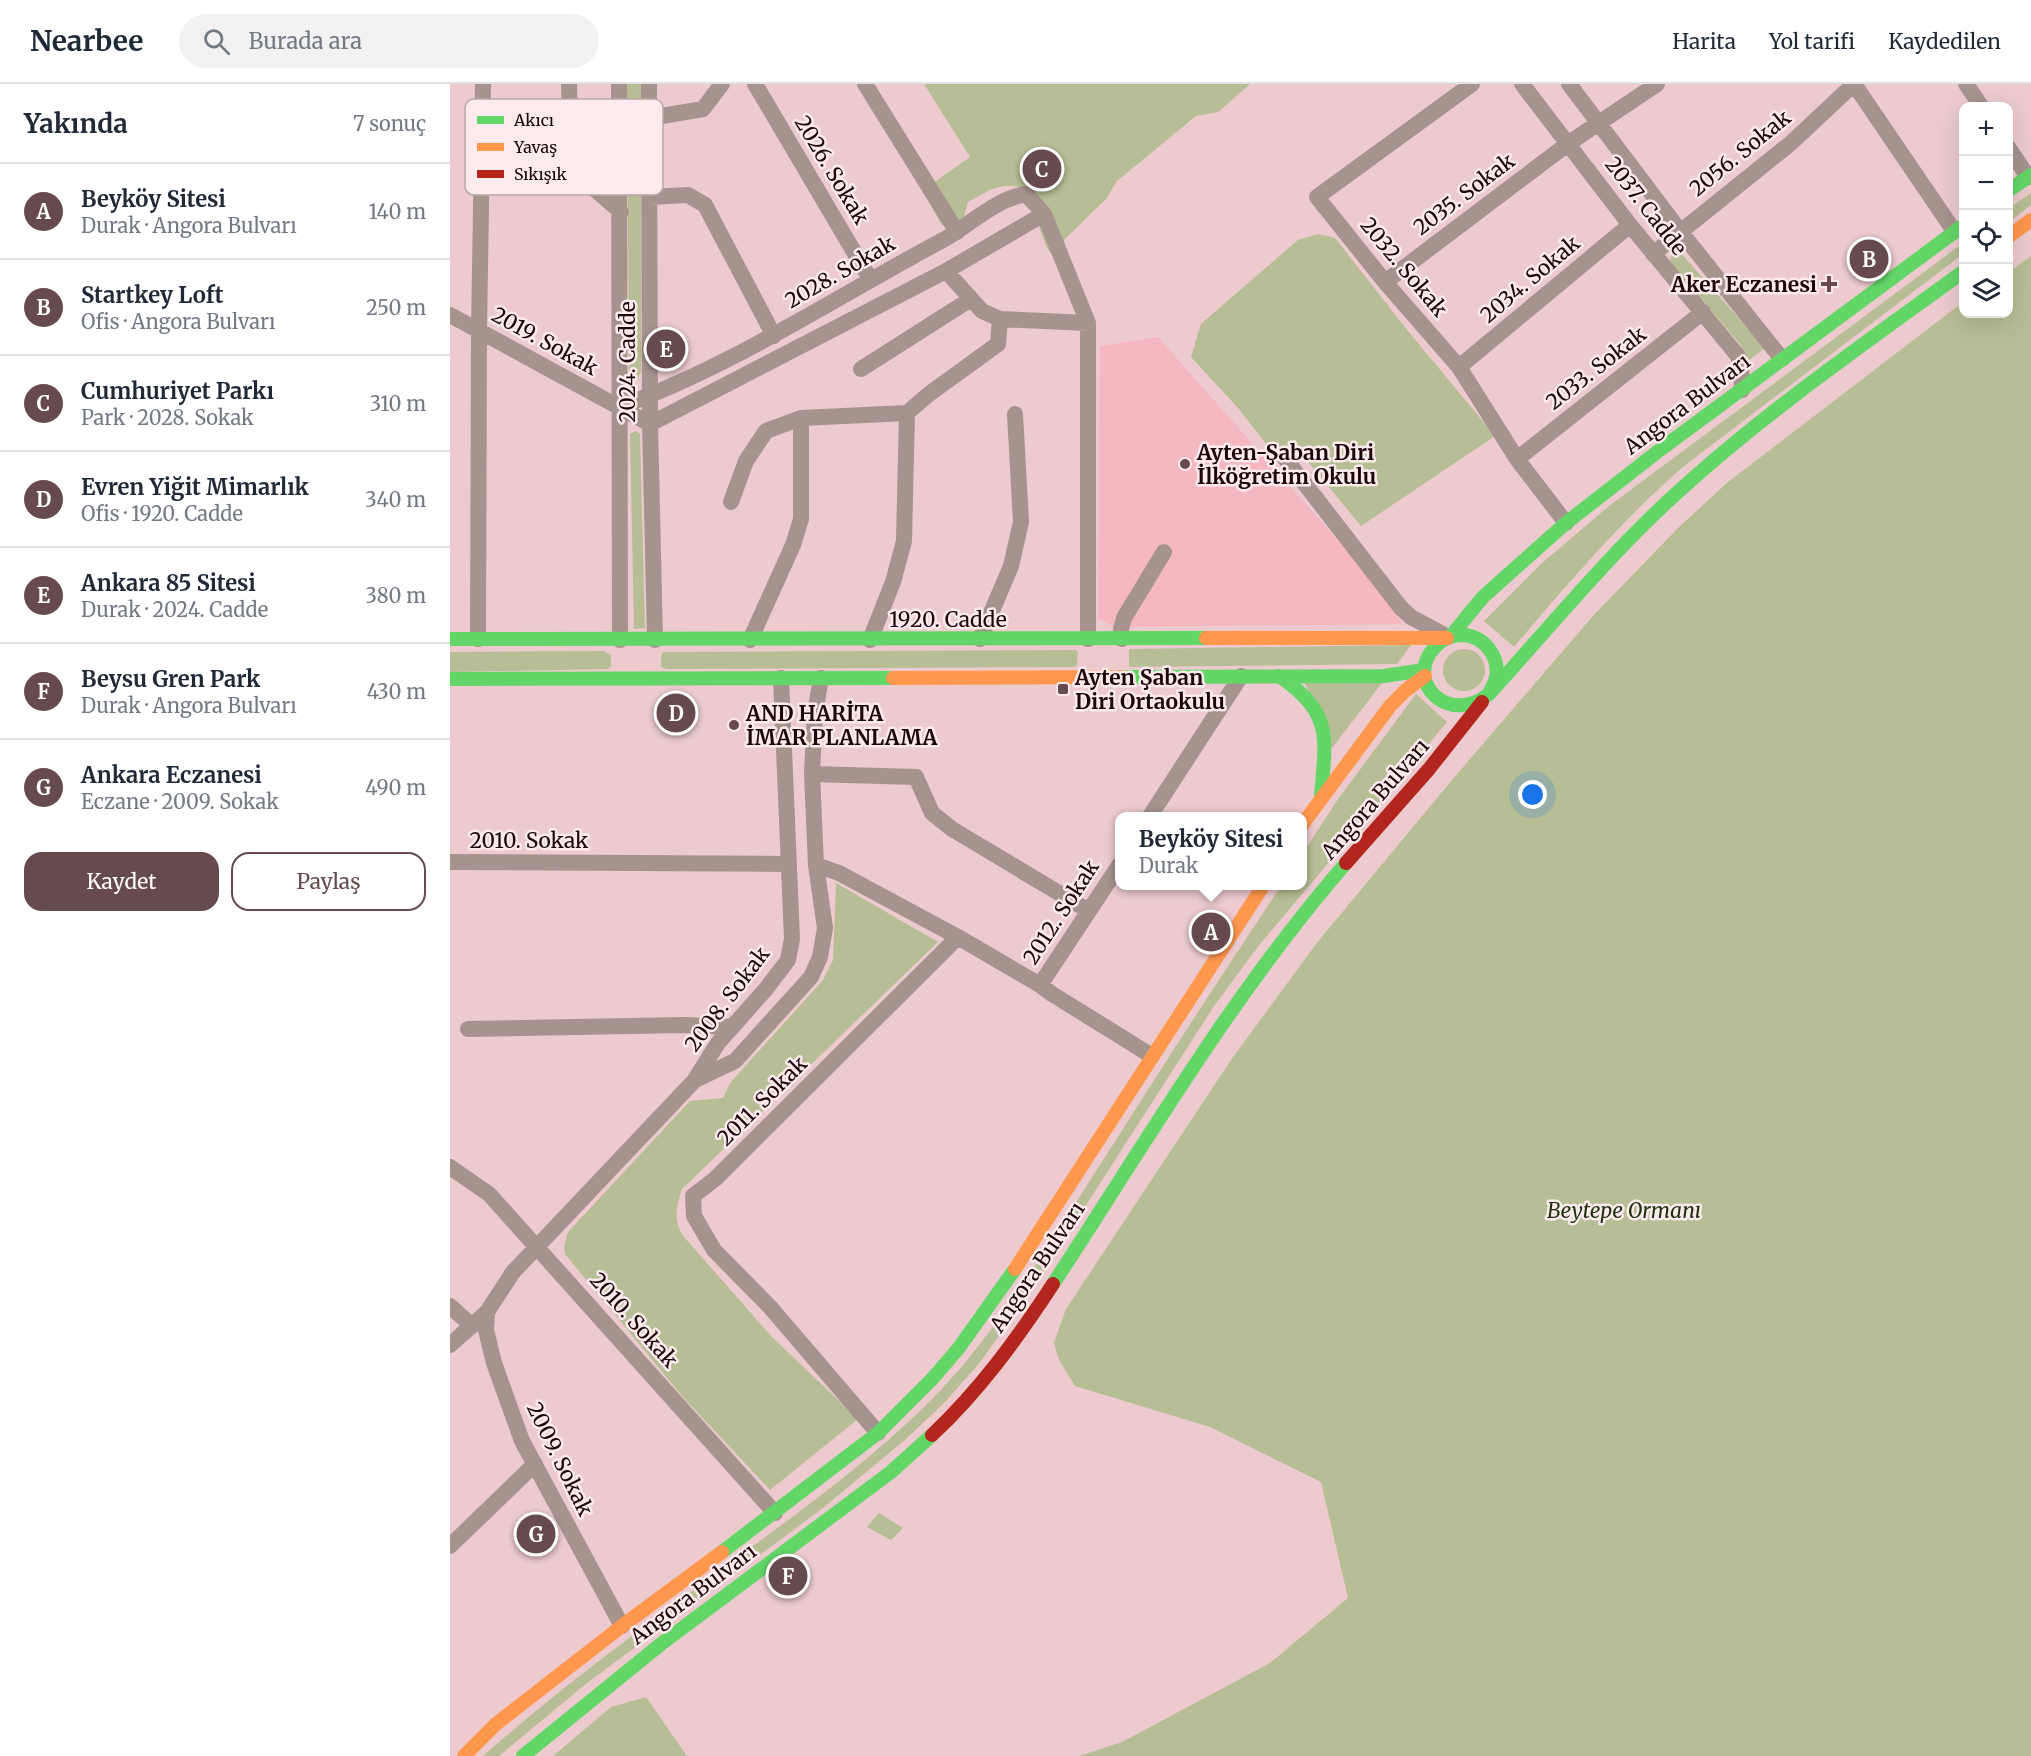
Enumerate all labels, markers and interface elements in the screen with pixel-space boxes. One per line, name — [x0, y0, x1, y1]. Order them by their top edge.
search box — [179, 14, 599, 68]
text: Nearbee — [30, 23, 143, 59]
icon: search — [200, 25, 233, 58]
text: Burada ara — [248, 27, 362, 55]
text: Harita — [1672, 28, 1736, 55]
text: Yol tarifi — [1769, 28, 1855, 55]
text: Kaydedilen — [1888, 28, 2001, 55]
legend — [465, 99, 663, 195]
map controls — [1959, 102, 2013, 318]
button: + — [1959, 102, 2013, 156]
street label: 2056. Sokak — [1684, 104, 1797, 202]
text: Yakında — [24, 107, 128, 140]
text: Akıcı — [513, 110, 554, 130]
text: 7 sonuç — [353, 111, 426, 136]
street label: 2026. Sokak — [789, 111, 875, 230]
text: Yavaş — [513, 137, 557, 157]
pin: C — [1022, 146, 1062, 191]
street label: 2035. Sokak — [1408, 147, 1520, 241]
street label: 2037. Cadde — [1599, 151, 1693, 261]
button: − — [1959, 156, 2013, 210]
text: Sıkışık — [514, 164, 568, 184]
text: Beyköy Sitesi — [81, 185, 226, 213]
text: A — [36, 199, 51, 224]
text: 140 m — [369, 199, 426, 224]
button: locate — [1959, 210, 2013, 264]
street label: 2032. Sokak — [1355, 212, 1454, 323]
text: Durak · Angora Bulvarı — [81, 213, 297, 238]
street label: 2028. Sokak — [780, 229, 900, 314]
street label: 2034. Sokak — [1475, 229, 1586, 328]
pin: B — [1850, 236, 1888, 282]
button: layers — [1959, 264, 2013, 318]
place label: Aker Eczanesi — [1670, 271, 1817, 298]
marker: Aker Eczanesi — [1822, 277, 1836, 291]
text: Startkey Loft — [81, 281, 224, 309]
text: B — [37, 295, 50, 320]
text: 250 m — [366, 295, 426, 320]
street label: 2019. Sokak — [487, 301, 603, 382]
street label: 2024. Cadde — [614, 301, 641, 423]
text: Ofis · Angora Bulvarı — [81, 309, 276, 334]
street label: 2033. Sokak — [1540, 320, 1652, 416]
pin: E — [646, 326, 686, 372]
street label: Angora Bulvarı — [1618, 348, 1756, 461]
text: Cumhuriyet Parkı — [81, 377, 274, 405]
text: C — [37, 391, 50, 416]
text: 310 m — [370, 391, 426, 416]
text: Park · 2028. Sokak — [81, 405, 254, 430]
place label: Ayten-Şaban Diri İlköğretim Okulu — [1196, 439, 1376, 490]
marker: Ayten-Şaban Diri İlköğretim Okulu — [1178, 457, 1192, 471]
text: Evren Yiğit Mimarlık — [81, 473, 309, 501]
text: D — [36, 487, 51, 512]
text: 340 m — [365, 487, 426, 512]
text: Ofis · 1920. Cadde — [81, 501, 243, 526]
text: Ankara 85 Sitesi — [81, 569, 256, 597]
text: E — [37, 583, 50, 608]
text: 380 m — [365, 583, 426, 608]
text: Durak · 2024. Cadde — [81, 597, 268, 622]
street label: 1920. Cadde — [889, 606, 1007, 633]
place label: Ayten Şaban Diri Ortaokulu — [1074, 664, 1225, 715]
text: Beysu Gren Park — [81, 665, 260, 693]
text: F — [37, 679, 50, 704]
text: 430 m — [367, 679, 426, 704]
marker: Ayten Şaban Diri Ortaokulu — [1056, 682, 1070, 696]
pin: D — [656, 690, 696, 736]
text: Durak · Angora Bulvarı — [81, 693, 297, 718]
place label: AND HARİTA İMAR PLANLAMA — [745, 700, 939, 751]
marker: AND HARİTA İMAR PLANLAMA — [727, 718, 741, 732]
street label: Angora Bulvarı — [1314, 733, 1435, 866]
text: Ankara Eczanesi — [81, 761, 262, 789]
text: G — [36, 775, 51, 800]
text: 490 m — [365, 775, 426, 800]
your location — [1518, 780, 1547, 809]
text: Eczane · 2009. Sokak — [81, 789, 279, 814]
popup — [1115, 812, 1307, 890]
text: Beyköy Sitesi — [1139, 825, 1283, 853]
street label: 2010. Sokak — [470, 827, 589, 854]
button: Kaydet — [24, 852, 219, 911]
button: Paylaş — [231, 852, 426, 911]
text: Durak — [1139, 853, 1198, 878]
street label: 2012. Sokak — [1017, 854, 1105, 969]
pin: A — [1192, 910, 1230, 954]
street label: 2008. Sokak — [679, 941, 776, 1057]
street label: 2011. Sokak — [711, 1050, 813, 1152]
street label: Angora Bulvarı — [983, 1197, 1091, 1338]
park label: Beytepe Ormanı — [1547, 1197, 1701, 1224]
street label: 2010. Sokak — [584, 1267, 684, 1374]
street label: 2009. Sokak — [521, 1398, 599, 1521]
pin: G — [516, 1512, 556, 1556]
street label: Angora Bulvarı — [624, 1538, 762, 1651]
pin: F — [768, 1554, 808, 1598]

